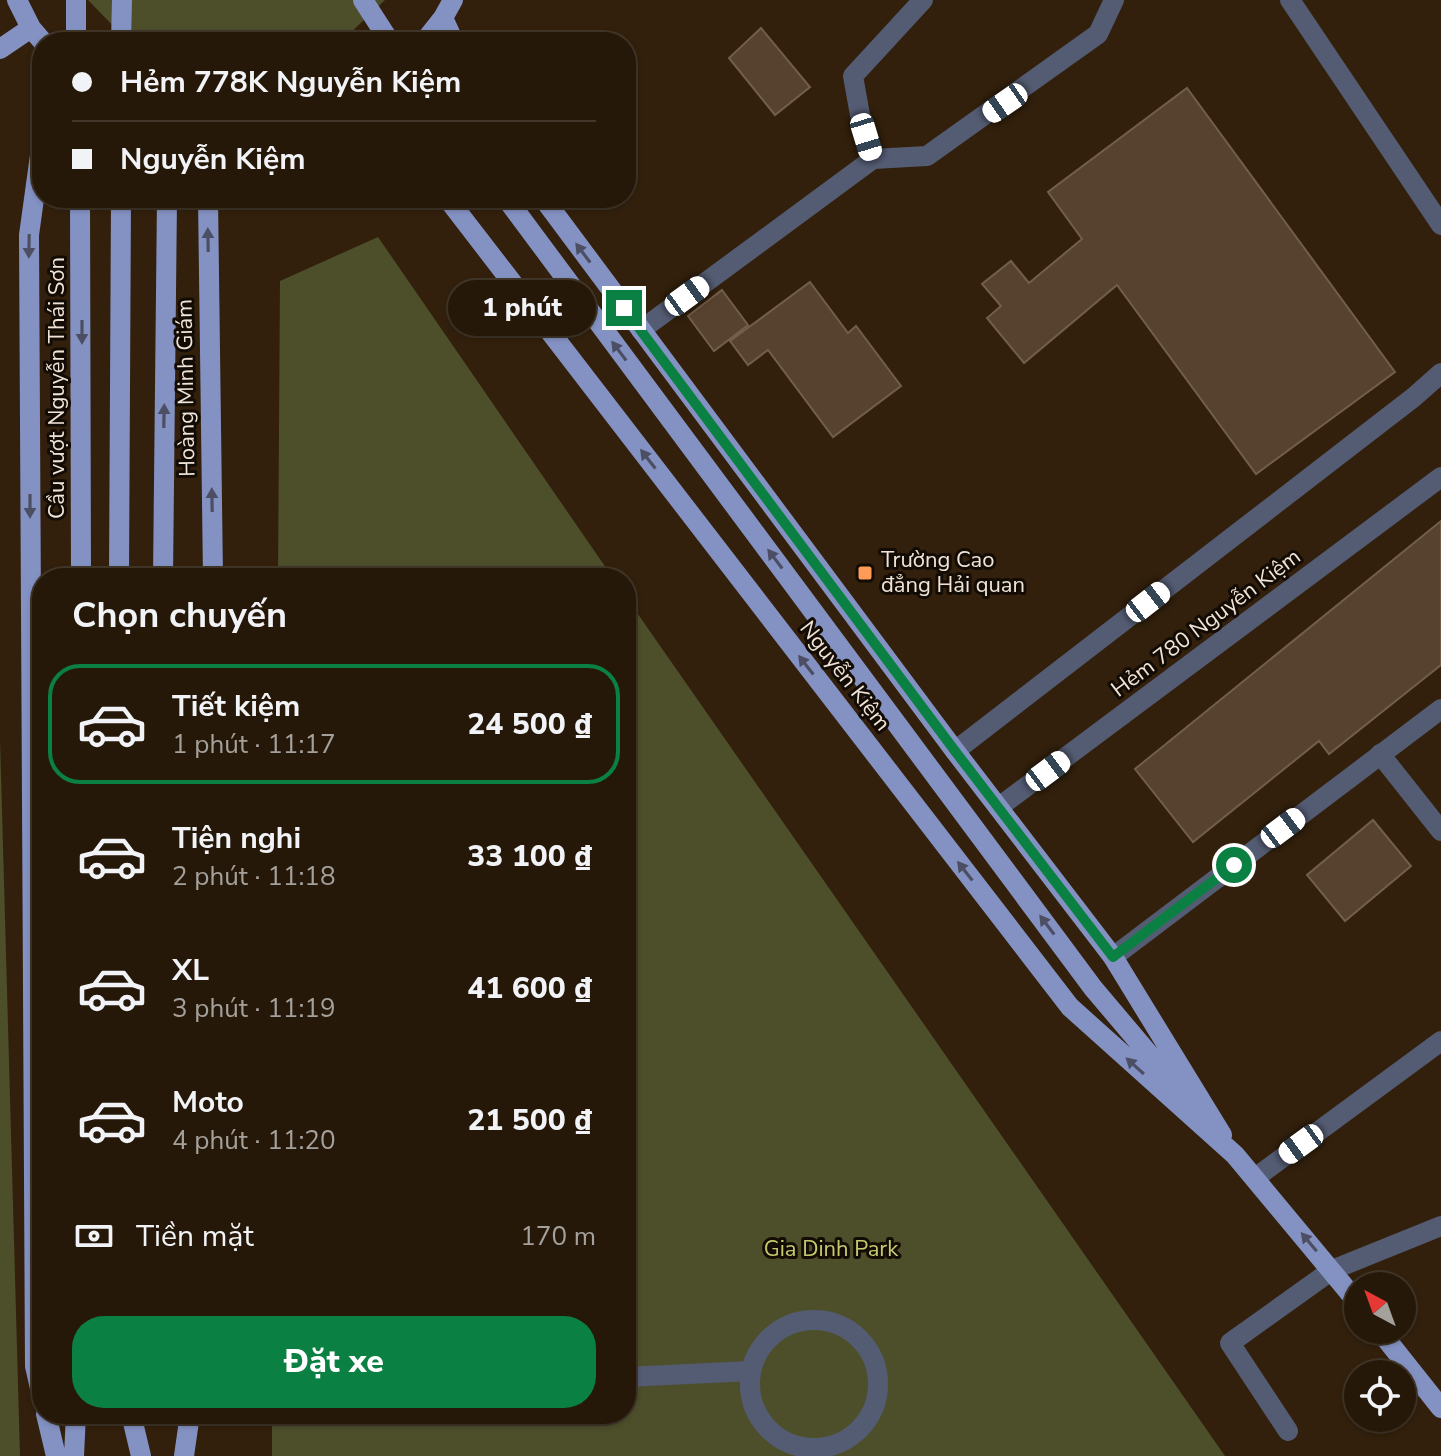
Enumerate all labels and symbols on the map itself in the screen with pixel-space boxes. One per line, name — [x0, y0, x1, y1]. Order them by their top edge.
car — [978, 79, 1032, 127]
car — [848, 111, 884, 163]
one-way arrow — [202, 227, 214, 252]
one-way arrow — [23, 234, 36, 259]
one-way arrow — [575, 243, 591, 263]
street label: Cầu vượt Nguyễn Thái Sơn — [42, 257, 72, 519]
car — [661, 272, 713, 320]
callout: 1 phút — [448, 280, 596, 336]
route end — [606, 290, 642, 326]
street label: Hoàng Minh Giám — [169, 299, 203, 477]
one-way arrow — [76, 320, 88, 345]
one-way arrow — [612, 341, 628, 361]
one-way arrow — [158, 403, 171, 428]
one-way arrow — [640, 448, 656, 469]
one-way arrow — [206, 487, 218, 512]
one-way arrow — [24, 494, 37, 519]
street label: Hẻm 780 Nguyễn Kiệm — [1105, 542, 1307, 704]
place label: Trường Cao đẳng Hải quan — [881, 545, 1025, 600]
one-way arrow — [767, 549, 783, 570]
marker: Trường Cao đẳng Hải quan — [856, 564, 874, 582]
car — [1122, 578, 1174, 626]
street label: Nguyễn Kiệm — [793, 615, 897, 737]
one-way arrow — [799, 654, 815, 675]
car — [1022, 747, 1074, 795]
car — [1257, 804, 1309, 852]
route start — [1216, 847, 1252, 883]
one-way arrow — [957, 860, 973, 881]
one-way arrow — [1039, 915, 1055, 935]
one-way arrow — [1126, 1057, 1145, 1075]
car — [1275, 1120, 1327, 1168]
one-way arrow — [1301, 1233, 1318, 1253]
park label: Gia Dinh Park — [764, 1234, 899, 1264]
north arrow — [1344, 1272, 1416, 1344]

